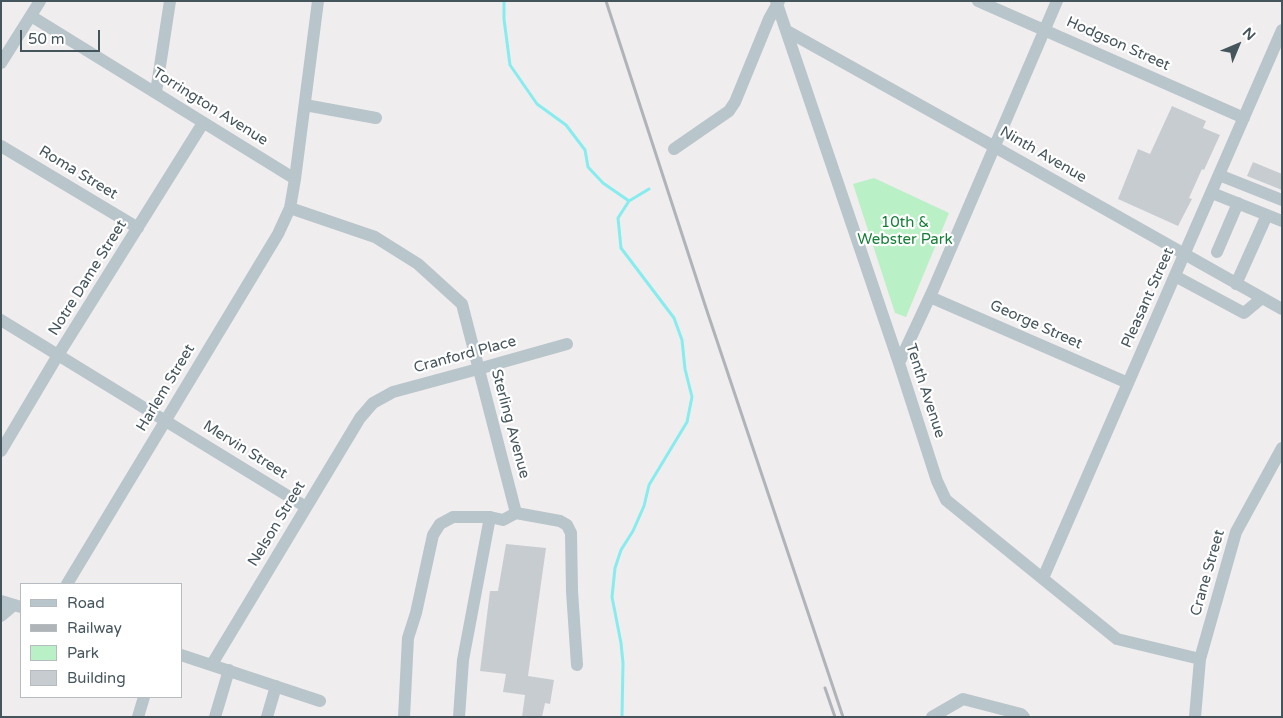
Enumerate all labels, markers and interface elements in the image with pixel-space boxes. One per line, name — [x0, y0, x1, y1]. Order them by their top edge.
street label: Hodgson Street — [1063, 13, 1173, 75]
scale bar — [22, 20, 102, 52]
north arrow — [1213, 20, 1263, 70]
text: N — [1239, 24, 1259, 44]
text: 50 m — [28, 30, 65, 48]
street label: Torrington Avenue — [149, 64, 271, 150]
street label: Ninth Avenue — [996, 123, 1090, 187]
street label: Roma Street — [35, 142, 121, 204]
park label: 10th & Webster Park — [857, 214, 953, 249]
street label: Notre Dame Street — [45, 217, 131, 339]
street label: Pleasant Street — [1118, 245, 1178, 351]
street label: George Street — [987, 297, 1085, 353]
street label: Cranford Place — [412, 333, 518, 377]
street label: Harlem Street — [133, 341, 199, 435]
street label: Tenth Avenue — [901, 342, 949, 440]
street label: Sterling Avenue — [487, 367, 533, 481]
street label: Mervin Street — [199, 417, 291, 483]
street label: Nelson Street — [244, 478, 310, 570]
street label: Crane Street — [1187, 528, 1229, 618]
legend — [20, 583, 182, 698]
text: Road — [67, 594, 105, 612]
text: Railway — [67, 619, 122, 637]
text: Park — [67, 644, 99, 662]
text: Building — [67, 669, 126, 687]

